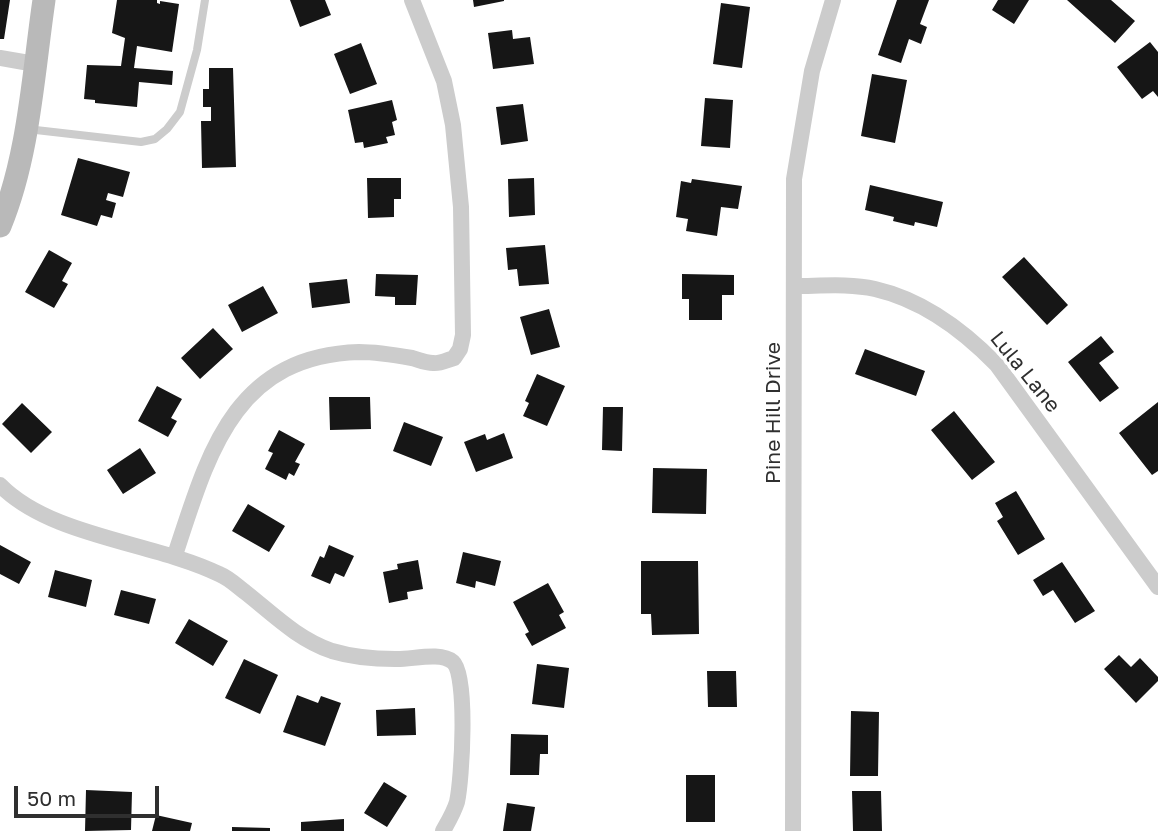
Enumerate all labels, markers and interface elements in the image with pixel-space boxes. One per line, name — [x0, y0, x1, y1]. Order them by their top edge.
street label: Lula Lane — [985, 326, 1065, 418]
street label: Pine Hill Drive — [760, 342, 786, 484]
scale bar — [18, 772, 163, 816]
text: 50 m — [27, 785, 76, 811]

